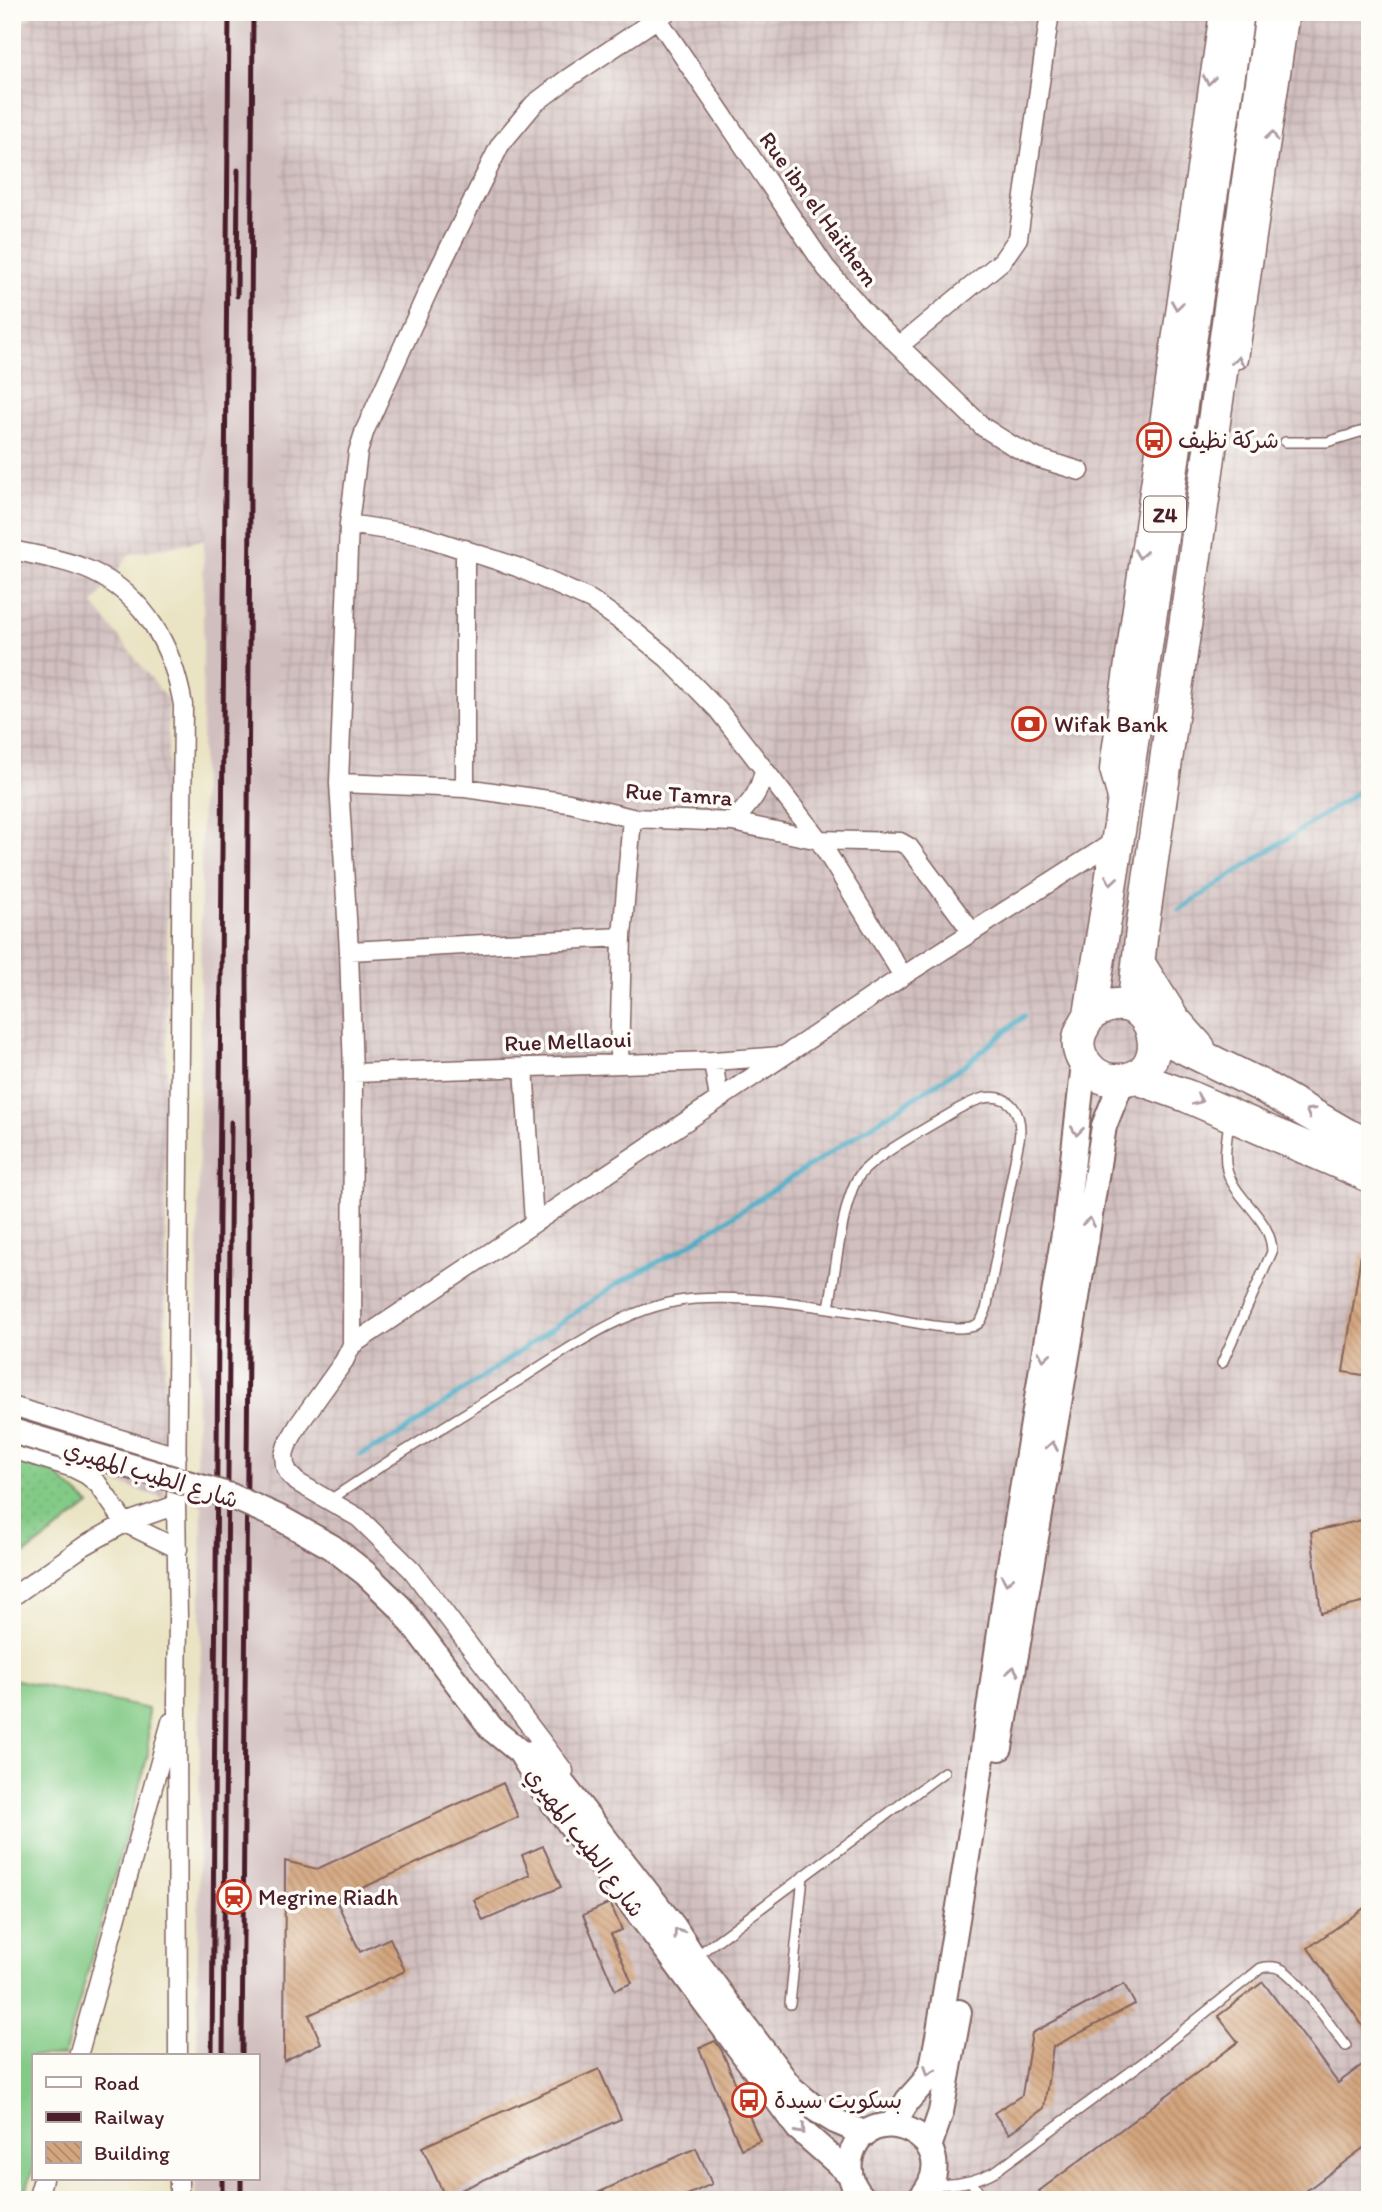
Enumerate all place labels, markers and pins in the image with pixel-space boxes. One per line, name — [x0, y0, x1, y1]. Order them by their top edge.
bus stop icon: شركة نظيف — [1135, 421, 1173, 459]
place label: شركة نظيف — [1178, 426, 1279, 454]
bank icon: Wifak Bank — [1010, 705, 1048, 743]
place label: Wifak Bank — [1054, 710, 1168, 738]
station icon: Megrine Riadh — [215, 1878, 253, 1916]
place label: Megrine Riadh — [258, 1883, 399, 1911]
bus stop icon: بسكويت سيدة — [730, 2081, 768, 2119]
place label: بسكويت سيدة — [774, 2086, 902, 2114]

